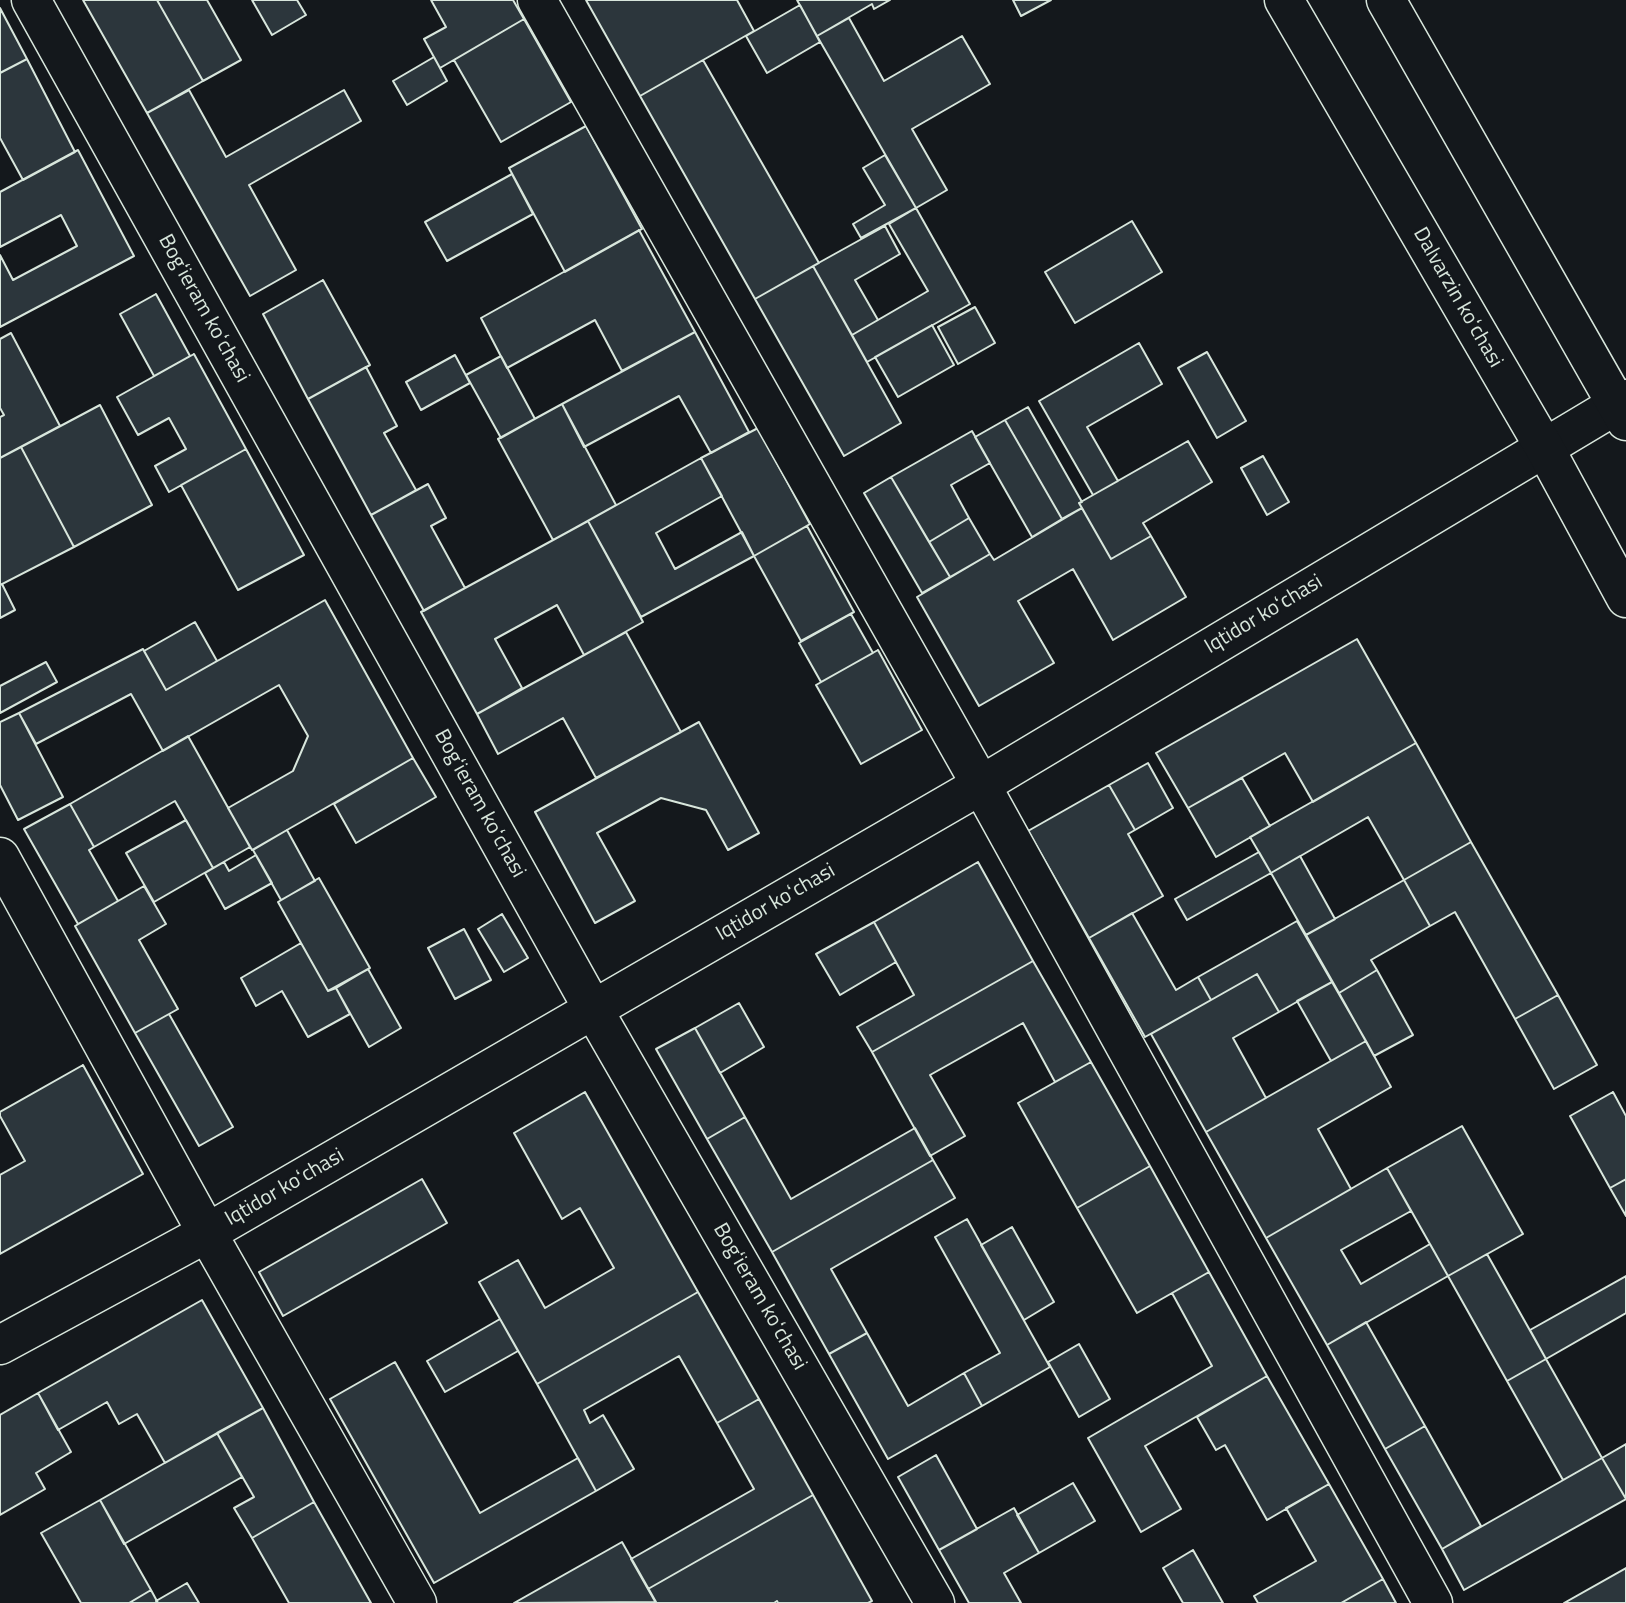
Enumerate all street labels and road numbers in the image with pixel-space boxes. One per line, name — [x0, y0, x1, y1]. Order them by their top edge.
street label: Dalvarzin koʻchasi — [1407, 223, 1507, 373]
street label: Bogʻieram koʻchasi — [152, 231, 254, 387]
street label: Iqtidor koʻchasi — [1201, 570, 1327, 660]
street label: Bogʻieram koʻchasi — [428, 726, 530, 882]
street label: Iqtidor koʻchasi — [712, 859, 840, 947]
street label: Iqtidor koʻchasi — [221, 1144, 349, 1232]
street label: Bogʻieram koʻchasi — [707, 1219, 811, 1375]

